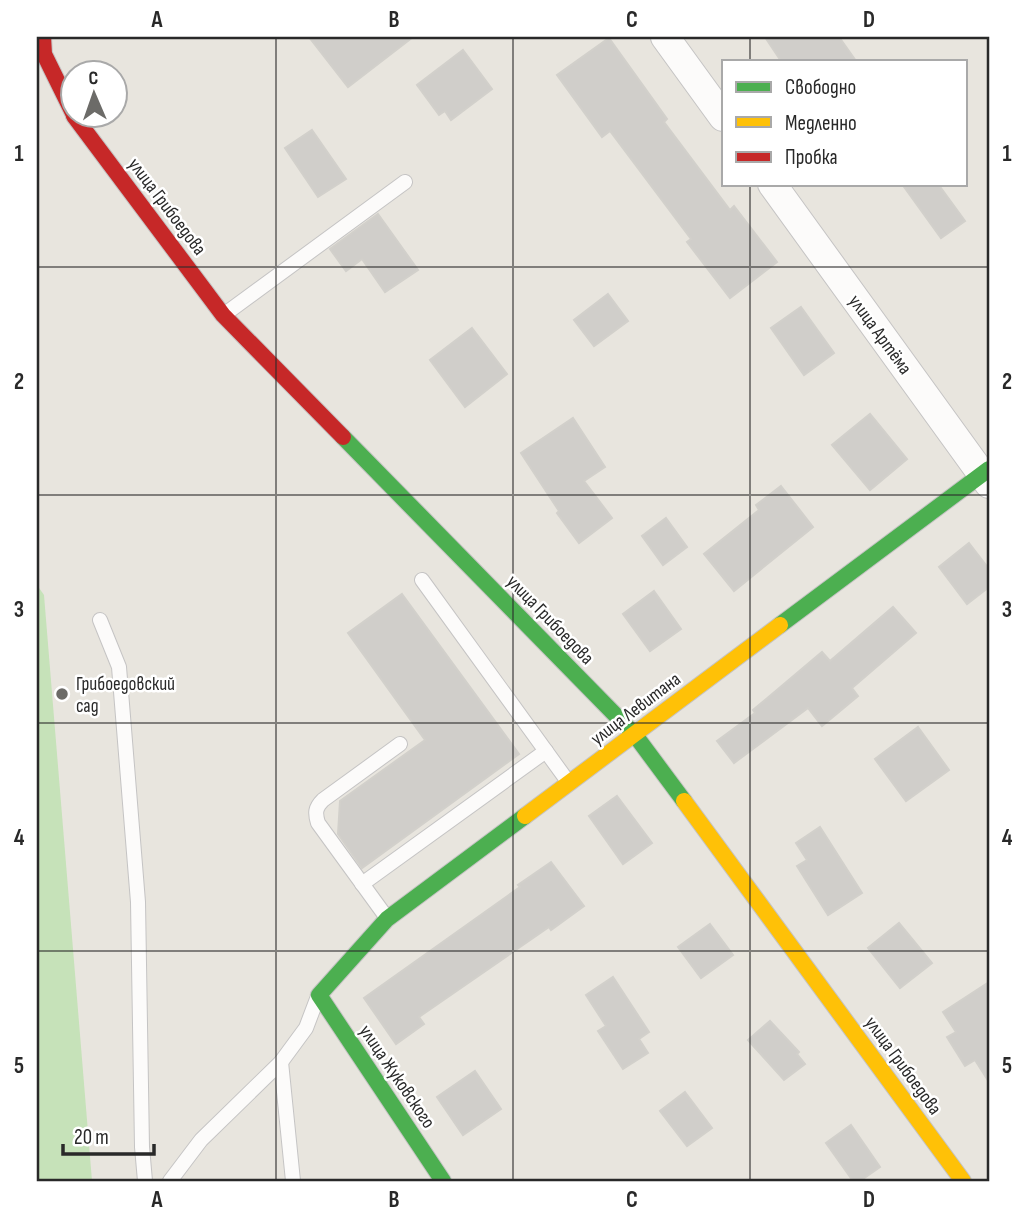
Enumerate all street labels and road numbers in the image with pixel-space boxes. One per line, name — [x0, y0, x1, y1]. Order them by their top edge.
street label: улица Грибоедова — [123, 154, 211, 260]
street label: улица Артёма — [843, 291, 916, 379]
street label: улица Грибоедова — [501, 570, 598, 670]
street label: улица Левитана — [586, 668, 685, 750]
street label: улица Грибоедова — [859, 1012, 946, 1119]
street label: улица Жуковского — [354, 1021, 440, 1133]

